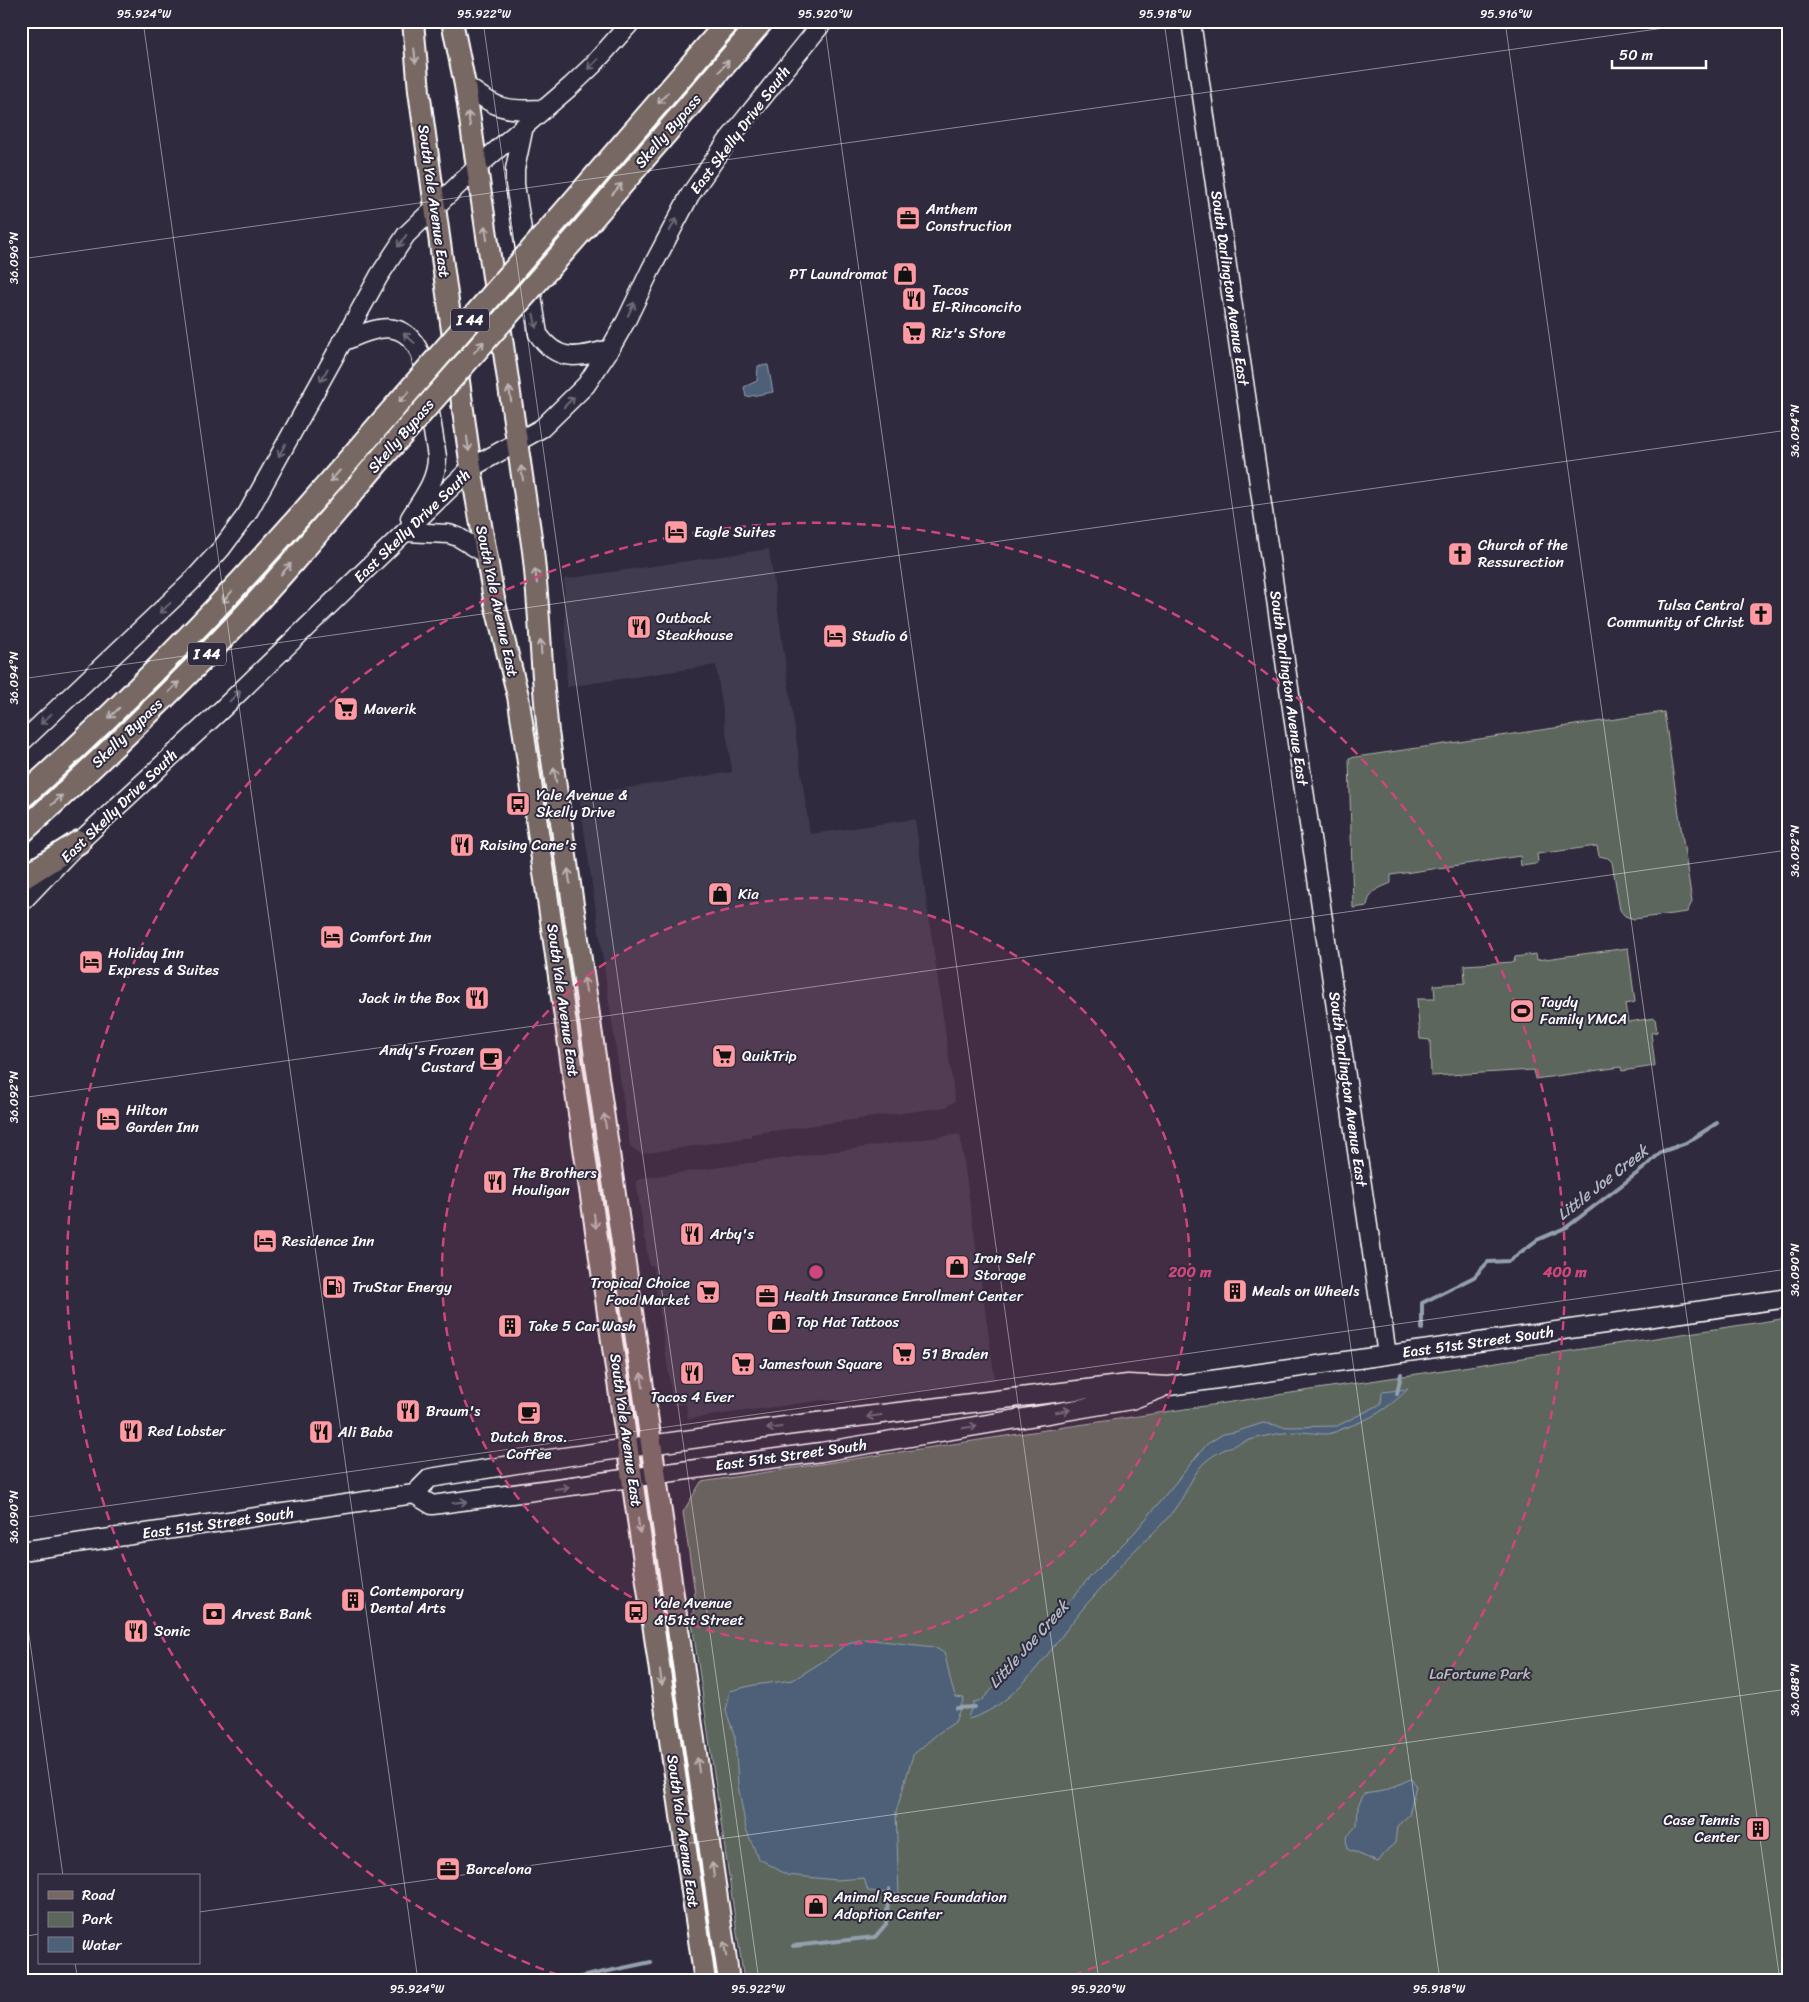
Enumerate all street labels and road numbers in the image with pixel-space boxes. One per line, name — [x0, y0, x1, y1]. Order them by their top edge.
street label: East Skelly Drive South — [683, 60, 797, 200]
street label: Skelly Bypass — [628, 88, 708, 174]
street label: South Yale Avenue East — [410, 123, 458, 280]
street label: South Darlington Avenue East — [1203, 189, 1257, 388]
road number: I 44 — [451, 308, 489, 332]
street label: Skelly Bypass — [361, 393, 441, 479]
street label: East Skelly Drive South — [347, 463, 477, 589]
street label: South Yale Avenue East — [468, 523, 526, 680]
street label: South Darlington Avenue East — [1262, 589, 1316, 788]
road number: I 44 — [188, 642, 226, 666]
street label: Skelly Bypass — [85, 692, 169, 774]
street label: East Skelly Drive South — [54, 743, 184, 869]
street label: South Yale Avenue East — [539, 922, 587, 1079]
street label: South Darlington Avenue East — [1321, 990, 1375, 1189]
street label: East 51st Street South — [1401, 1318, 1556, 1366]
street label: South Yale Avenue East — [602, 1352, 650, 1509]
street label: East 51st Street South — [714, 1431, 869, 1479]
street label: East 51st Street South — [141, 1499, 296, 1547]
street label: South Yale Avenue East — [659, 1753, 707, 1910]

